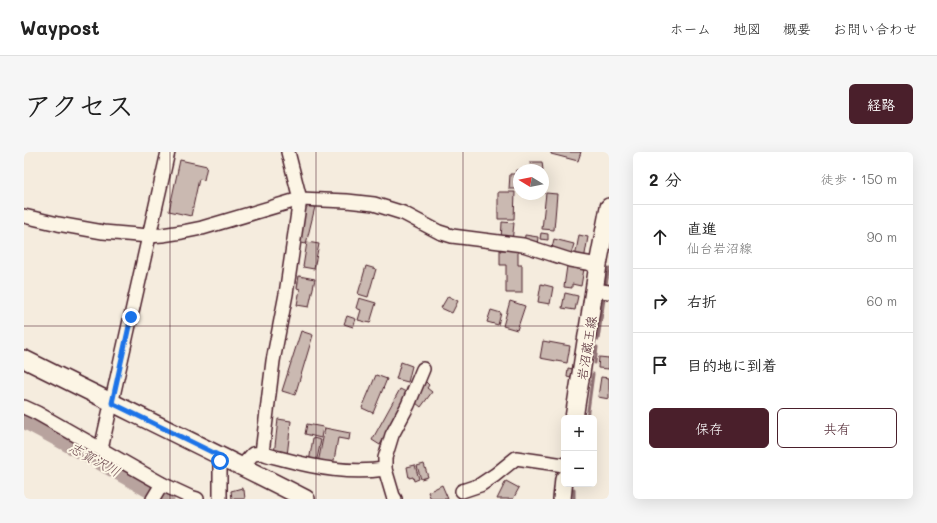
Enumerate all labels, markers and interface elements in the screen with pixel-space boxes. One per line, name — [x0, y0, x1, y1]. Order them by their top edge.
text: Waypost — [20, 15, 100, 40]
text: ホーム — [670, 19, 711, 38]
text: 地図 — [733, 19, 761, 38]
text: 概要 — [783, 19, 811, 38]
text: お問い合わせ — [833, 19, 917, 38]
button: 経路 — [849, 84, 913, 124]
text: アクセス — [24, 87, 134, 123]
north arrow — [513, 164, 549, 200]
text: 2 分 — [649, 168, 682, 190]
text: 徒歩 · 150 m — [821, 170, 897, 187]
text: 直進 — [687, 218, 717, 238]
icon: ahead — [649, 226, 671, 248]
text: 90 m — [867, 228, 897, 245]
text: 仙台岩沼線 — [687, 239, 752, 256]
icon: right — [649, 290, 671, 312]
text: 右折 — [687, 291, 717, 311]
text: 60 m — [867, 292, 897, 309]
route end — [122, 308, 140, 326]
street label: 岩沼蔵王線 — [573, 314, 600, 381]
icon: arrive — [649, 354, 671, 376]
text: 目的地に到着 — [687, 355, 777, 375]
button: 保存 — [649, 408, 769, 448]
button: 共有 — [777, 408, 897, 448]
map controls — [561, 415, 597, 487]
button: + — [561, 415, 597, 451]
water label: 志賀沢川 — [66, 437, 124, 481]
button: − — [561, 451, 597, 487]
route start — [211, 452, 229, 470]

